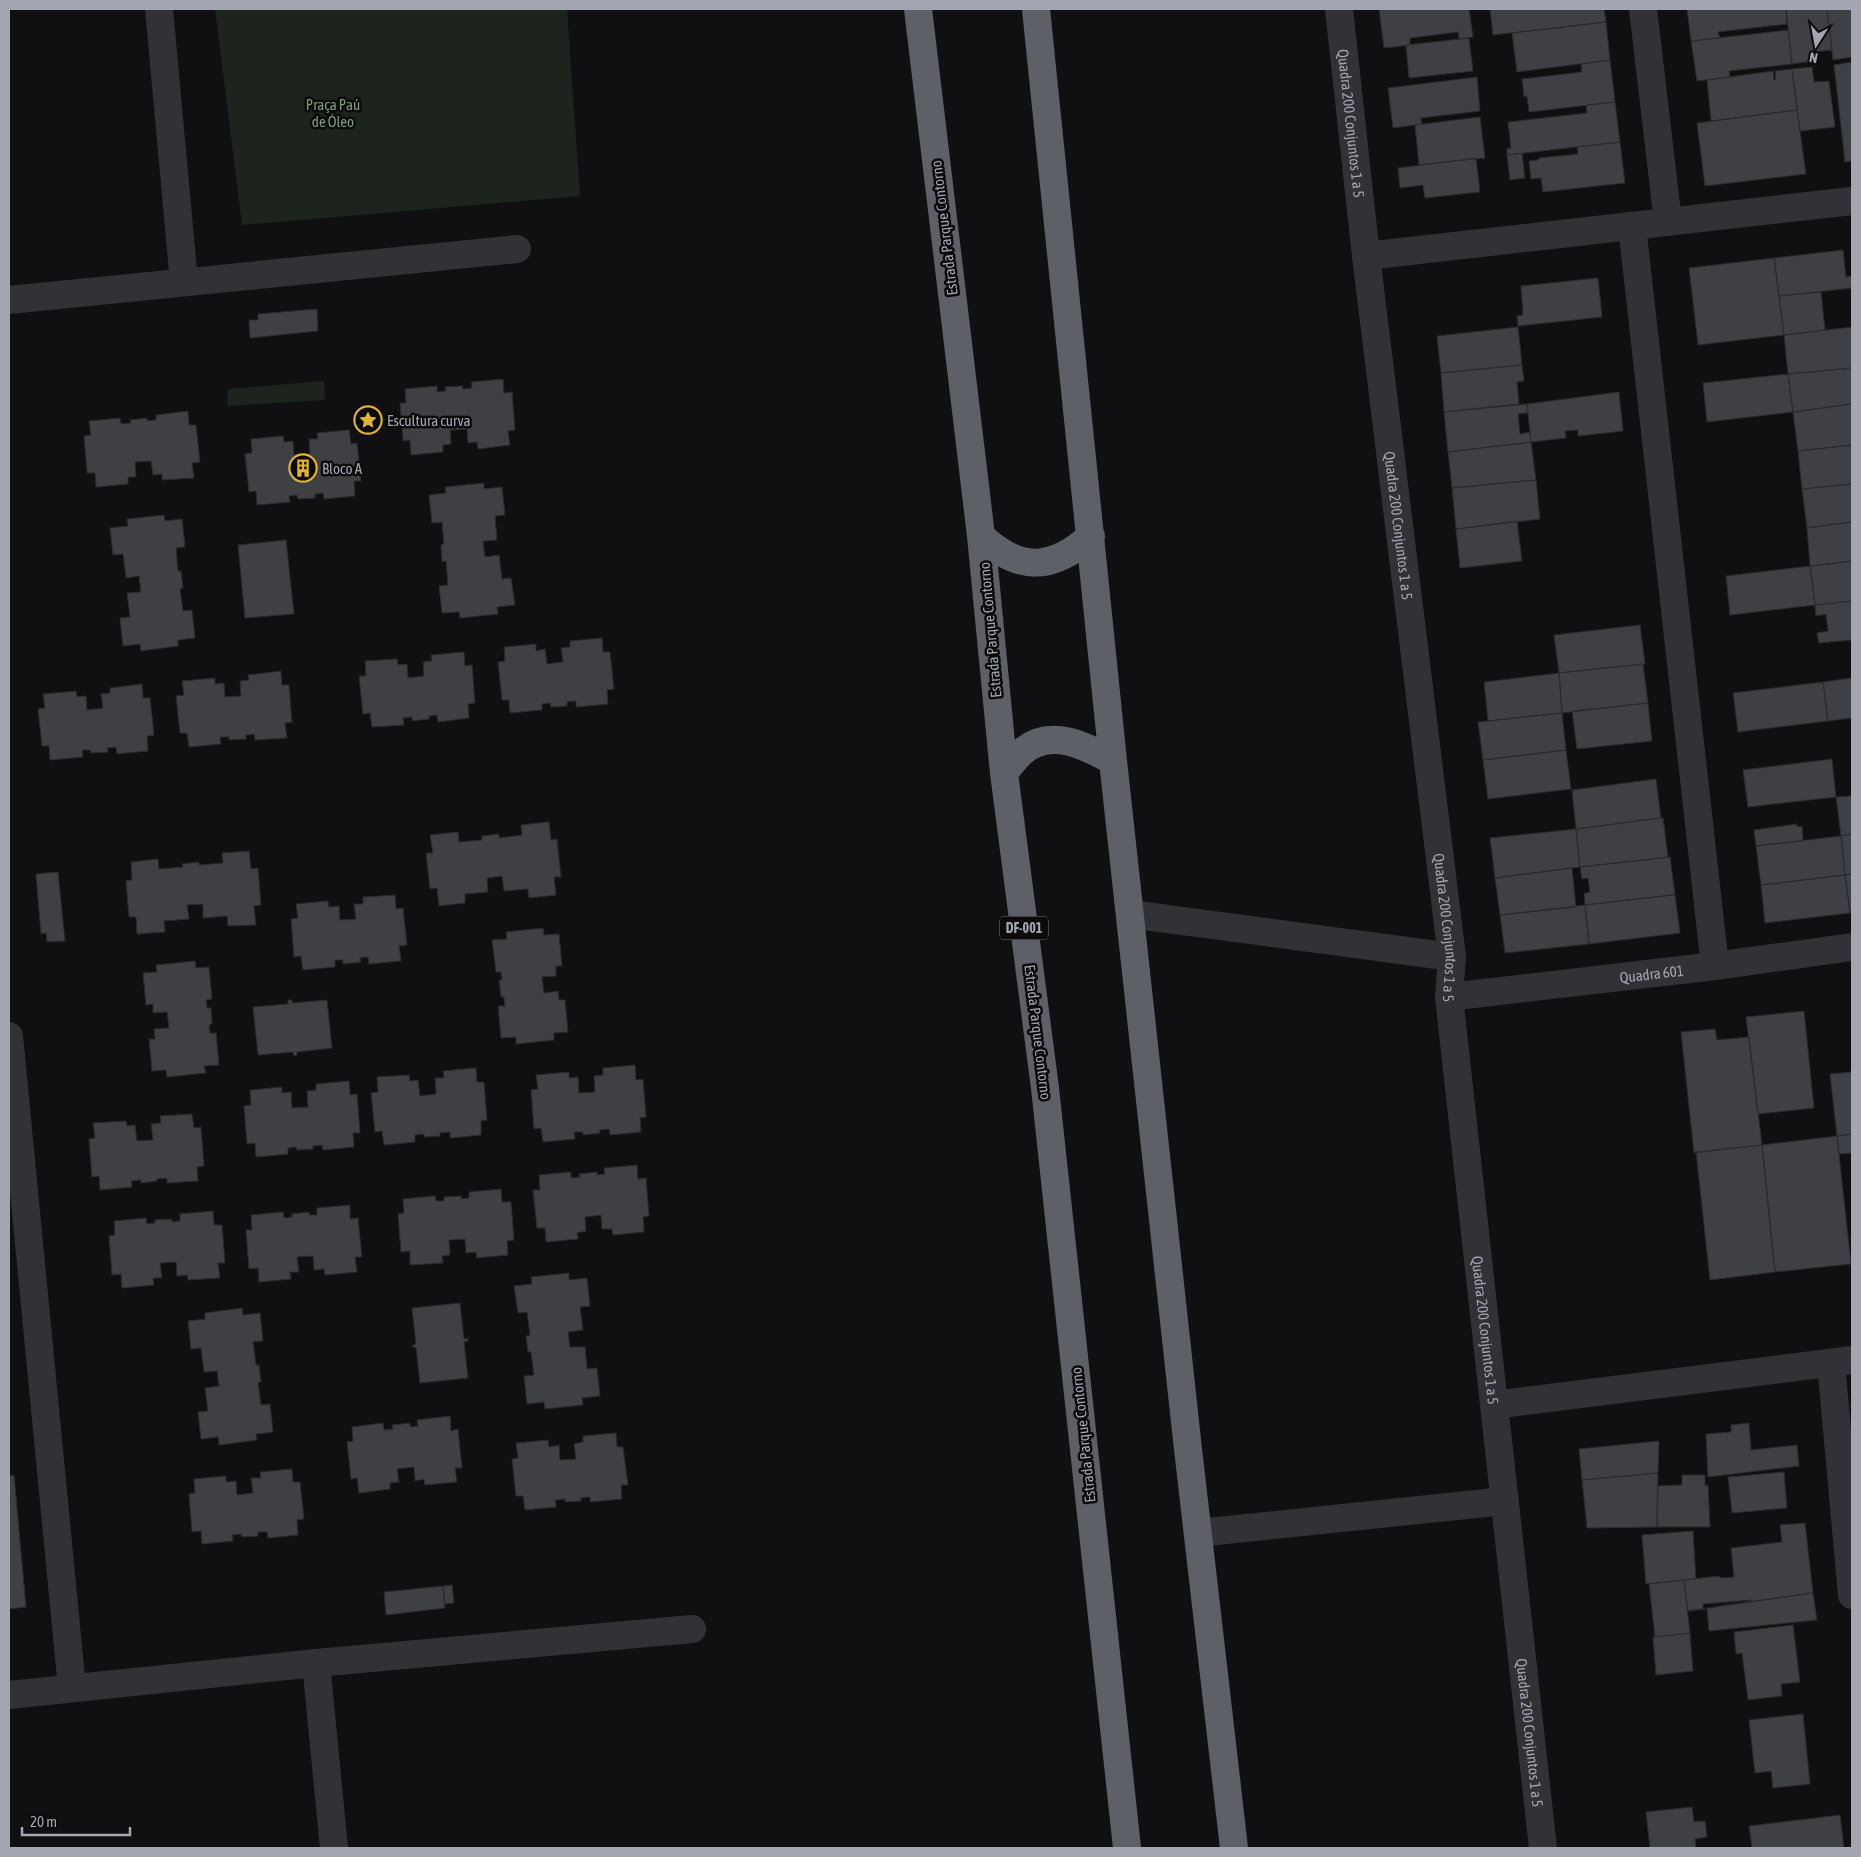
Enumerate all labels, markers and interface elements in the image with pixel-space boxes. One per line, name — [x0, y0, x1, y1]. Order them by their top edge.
north arrow — [1791, 20, 1841, 70]
street label: Quadra 200 Conjuntos 1 a 5 — [1335, 48, 1368, 199]
text: N — [1808, 49, 1819, 66]
park label: Praça Paú de Óleo — [306, 96, 360, 130]
street label: Estrada Parque Contorno — [927, 159, 961, 297]
place icon: Escultura curva — [353, 405, 383, 435]
place label: Escultura curva — [387, 412, 470, 429]
street label: Quadra 200 Conjuntos 1 a 5 — [1382, 450, 1417, 601]
building icon: Bloco A — [288, 453, 318, 483]
place label: Bloco A — [322, 460, 363, 477]
street label: Estrada Parque Contorno — [976, 562, 1004, 698]
street label: Quadra 200 Conjuntos 1 a 5 — [1431, 852, 1461, 1003]
road number: DF-001 — [1000, 916, 1048, 940]
street label: Quadra 601 — [1619, 961, 1685, 986]
street label: Estrada Parque Contorno — [1021, 963, 1055, 1101]
street label: Quadra 200 Conjuntos 1 a 5 — [1469, 1255, 1502, 1405]
street label: Estrada Parque Contorno — [1067, 1366, 1099, 1504]
street label: Quadra 200 Conjuntos 1 a 5 — [1514, 1657, 1547, 1808]
scale bar — [22, 1804, 130, 1836]
text: 20 m — [30, 1813, 57, 1830]

